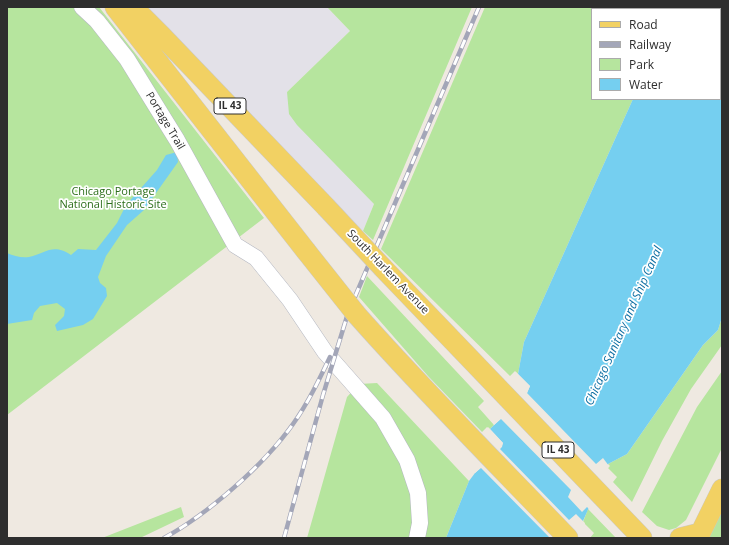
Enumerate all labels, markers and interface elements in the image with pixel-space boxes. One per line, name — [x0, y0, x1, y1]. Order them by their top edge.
legend — [591, 8, 721, 100]
text: Road — [629, 16, 658, 33]
text: Railway — [629, 36, 671, 53]
text: Park — [629, 56, 654, 73]
text: Water — [629, 76, 663, 93]
street label: Portage Trail — [143, 90, 187, 152]
road number: IL 43 — [214, 98, 246, 114]
park label: Chicago Portage National Historic Site — [59, 185, 167, 211]
street label: South Harlem Avenue — [344, 227, 432, 317]
water label: Chicago Sanitary and Ship Canal — [582, 244, 666, 408]
road number: IL 43 — [542, 442, 574, 458]

